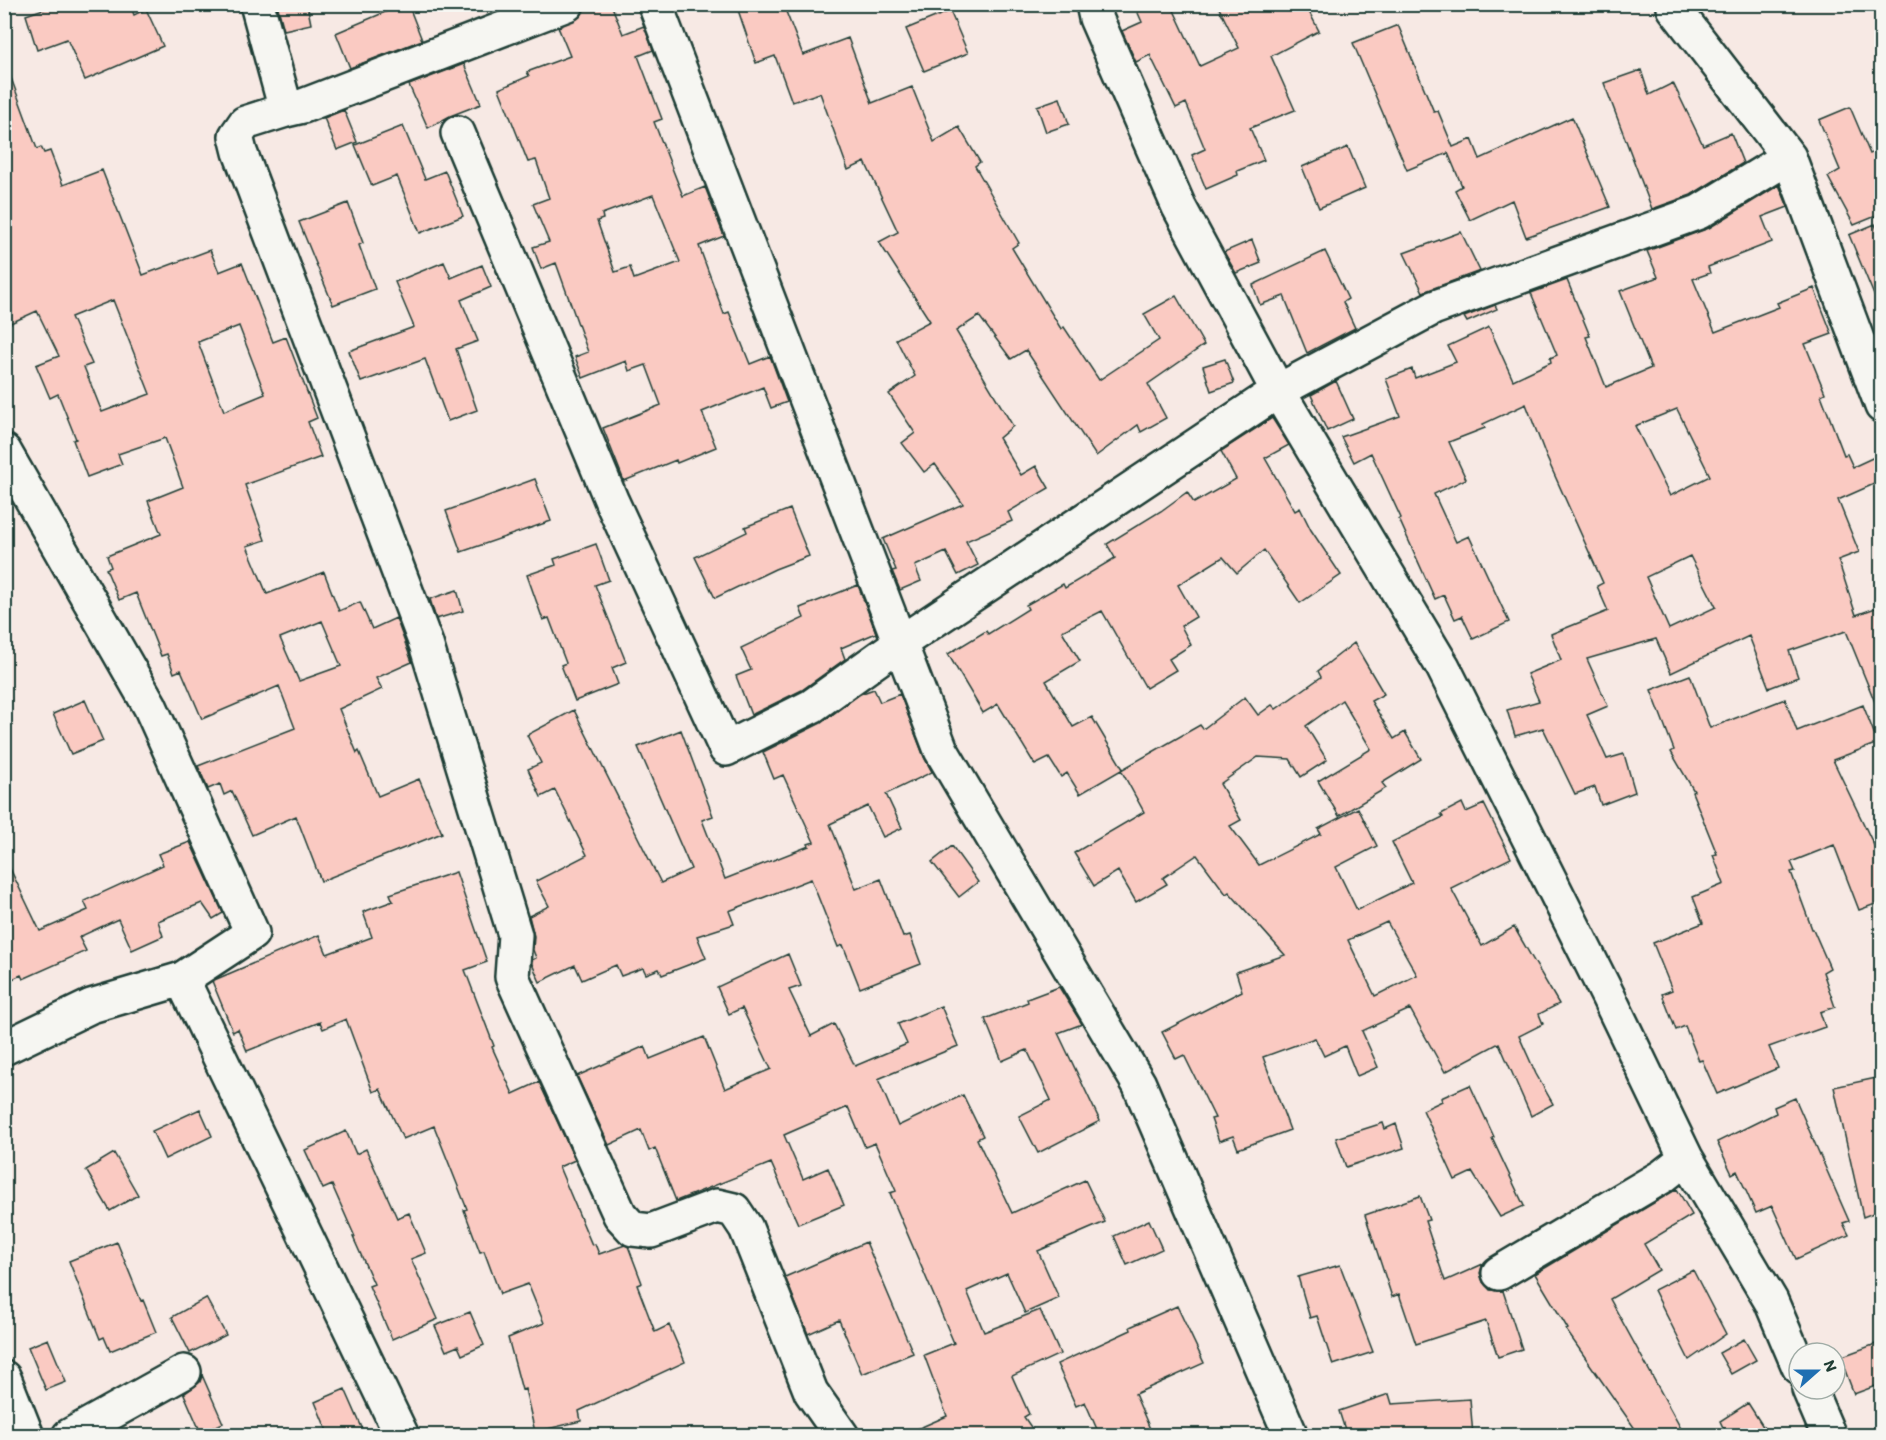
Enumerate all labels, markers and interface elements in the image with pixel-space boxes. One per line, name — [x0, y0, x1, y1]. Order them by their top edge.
north arrow — [1787, 1341, 1847, 1401]
text: N — [1820, 1357, 1841, 1374]

